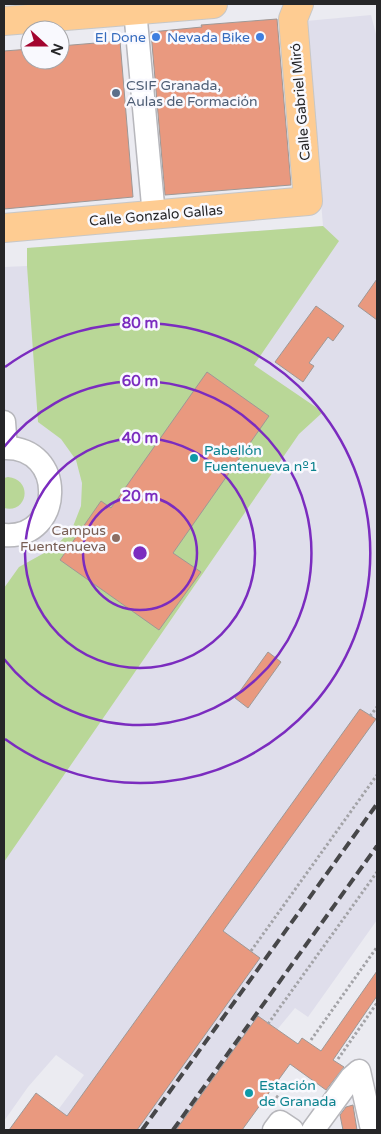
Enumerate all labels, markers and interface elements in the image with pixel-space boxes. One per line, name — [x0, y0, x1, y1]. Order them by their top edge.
north arrow — [20, 20, 70, 70]
place label: El Done — [95, 29, 146, 46]
place label: Nevada Bike — [167, 29, 250, 46]
marker: El Done — [150, 31, 162, 43]
marker: Nevada Bike — [254, 31, 266, 43]
text: N — [47, 41, 67, 58]
street label: Calle Gabriel Miró — [287, 43, 314, 161]
place label: CSIF Granada, Aulas de Formación — [126, 77, 257, 110]
marker: CSIF Granada, Aulas de Formación — [110, 87, 122, 99]
street label: Calle Gonzalo Gallas — [88, 201, 224, 230]
text: 80 m — [122, 314, 158, 332]
text: 60 m — [122, 372, 158, 390]
text: 40 m — [122, 429, 158, 447]
place label: Pabellón Fuentenueva nº1 — [204, 442, 318, 475]
marker: Pabellón Fuentenueva nº1 — [188, 452, 200, 464]
text: 20 m — [122, 487, 158, 505]
place label: Campus Fuentenueva — [20, 522, 106, 555]
marker: Campus Fuentenueva — [110, 532, 122, 544]
centre of rings — [131, 544, 149, 562]
place label: Estación de Granada — [259, 1077, 336, 1110]
marker: Estación de Granada — [243, 1087, 255, 1099]

